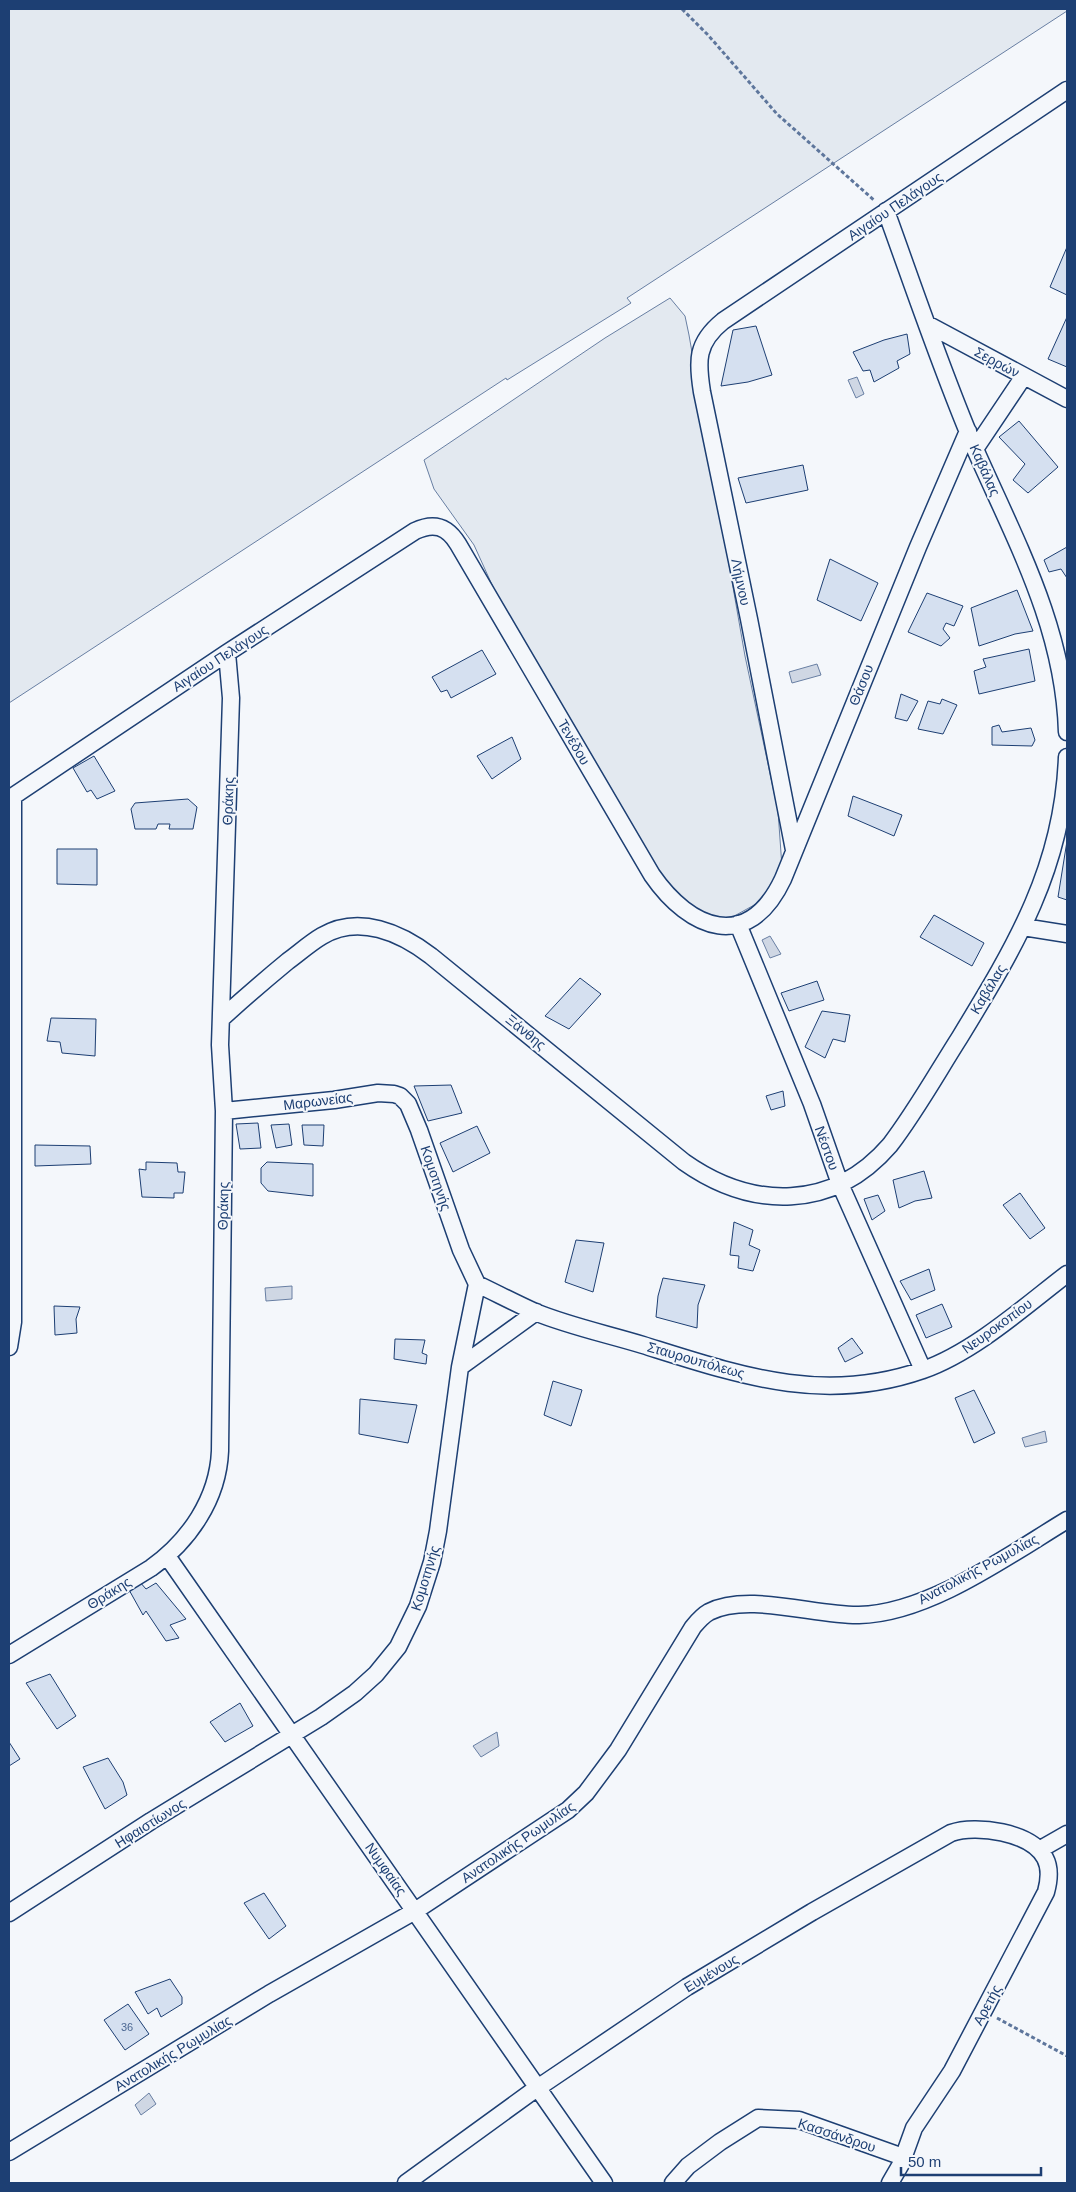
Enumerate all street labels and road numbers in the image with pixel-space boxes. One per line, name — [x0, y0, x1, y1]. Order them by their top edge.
street label: Αιγαίου Πελάγους — [845, 168, 945, 244]
street label: Σερρών — [972, 343, 1022, 381]
street label: Καβάλας — [966, 442, 1004, 499]
street label: Λήμνου — [728, 557, 754, 607]
street label: Αιγαίου Πελάγους — [169, 621, 271, 695]
street label: Θάσου — [846, 662, 876, 708]
street label: Τενέδου — [555, 716, 593, 768]
street label: Θράκης — [219, 776, 237, 826]
street label: Καβάλας — [967, 961, 1009, 1017]
street label: Ξάνθης — [503, 1011, 549, 1053]
street label: Μαρωνείας — [282, 1089, 354, 1113]
street label: Νέστου — [812, 1124, 842, 1172]
street label: Κομοτηνής — [417, 1143, 455, 1213]
street label: Θράκης — [215, 1181, 231, 1230]
street label: Νευροκοπίου — [959, 1295, 1035, 1357]
street label: Σταυρουπόλεως — [645, 1338, 747, 1382]
street label: Ανατολικής Ρωμυλίας — [915, 1530, 1041, 1607]
street label: Κομοτηνής — [407, 1543, 443, 1613]
street label: Θράκης — [84, 1573, 134, 1613]
street label: Ηφαιστίωνος — [112, 1795, 188, 1851]
street label: Ανατολικής Ρωμυλίας — [458, 1798, 578, 1886]
street label: Νυμφαίας — [362, 1839, 410, 1899]
street label: Ευμένους — [681, 1950, 741, 1995]
street label: Αρετής — [970, 1982, 1004, 2028]
street label: Ανατολικής Ρωμυλίας — [112, 2012, 235, 2094]
street label: Κασσάνδρου — [796, 2115, 878, 2155]

